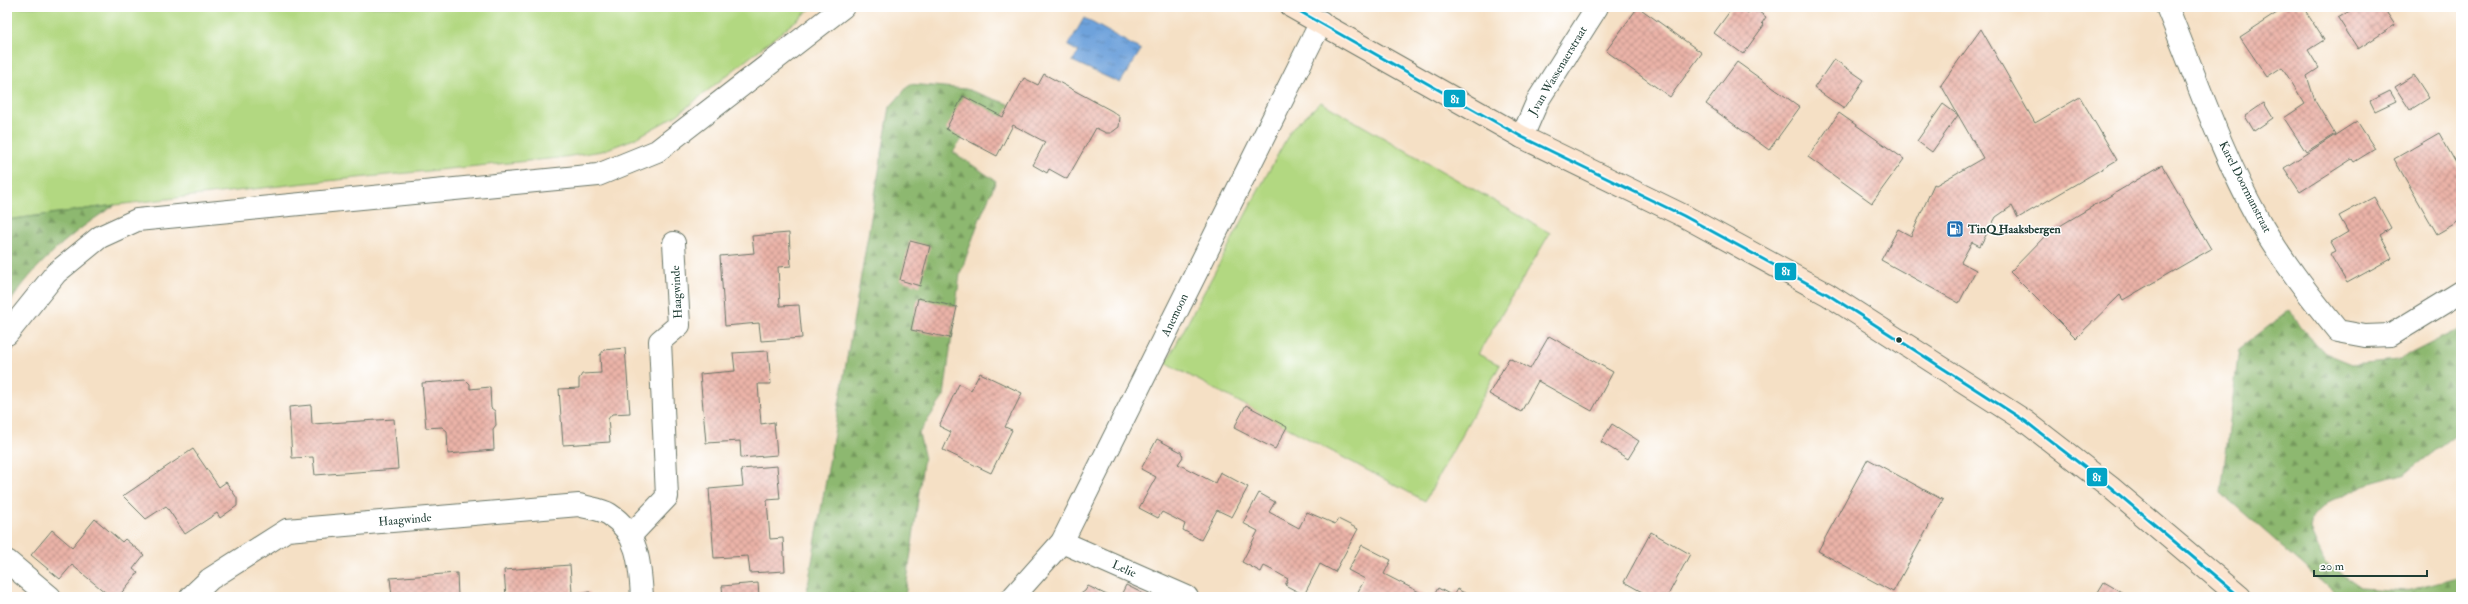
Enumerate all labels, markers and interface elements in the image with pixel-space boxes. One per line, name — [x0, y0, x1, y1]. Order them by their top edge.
street label: J.van Wassenaerstraat — [1525, 24, 1591, 119]
line badge: 81 — [1443, 89, 1466, 108]
text: 81 — [1450, 93, 1460, 106]
street label: Karel Doormanstraat — [2215, 139, 2275, 235]
fuel station icon: TinQ Haaksbergen — [1945, 219, 1965, 239]
place label: TinQ Haaksbergen — [1967, 222, 2061, 237]
line badge: 81 — [1774, 262, 1797, 281]
street label: Haagwinde — [668, 265, 686, 319]
text: 81 — [1781, 265, 1791, 278]
street label: Anemoon — [1158, 291, 1192, 340]
unlabelled marker — [1894, 335, 1904, 345]
line badge: 81 — [2086, 467, 2108, 487]
text: 81 — [2092, 471, 2102, 484]
street label: Haagwinde — [378, 510, 432, 530]
scale bar — [2314, 552, 2427, 578]
street label: Lelie — [1110, 557, 1138, 581]
text: 20 m — [2320, 559, 2345, 574]

